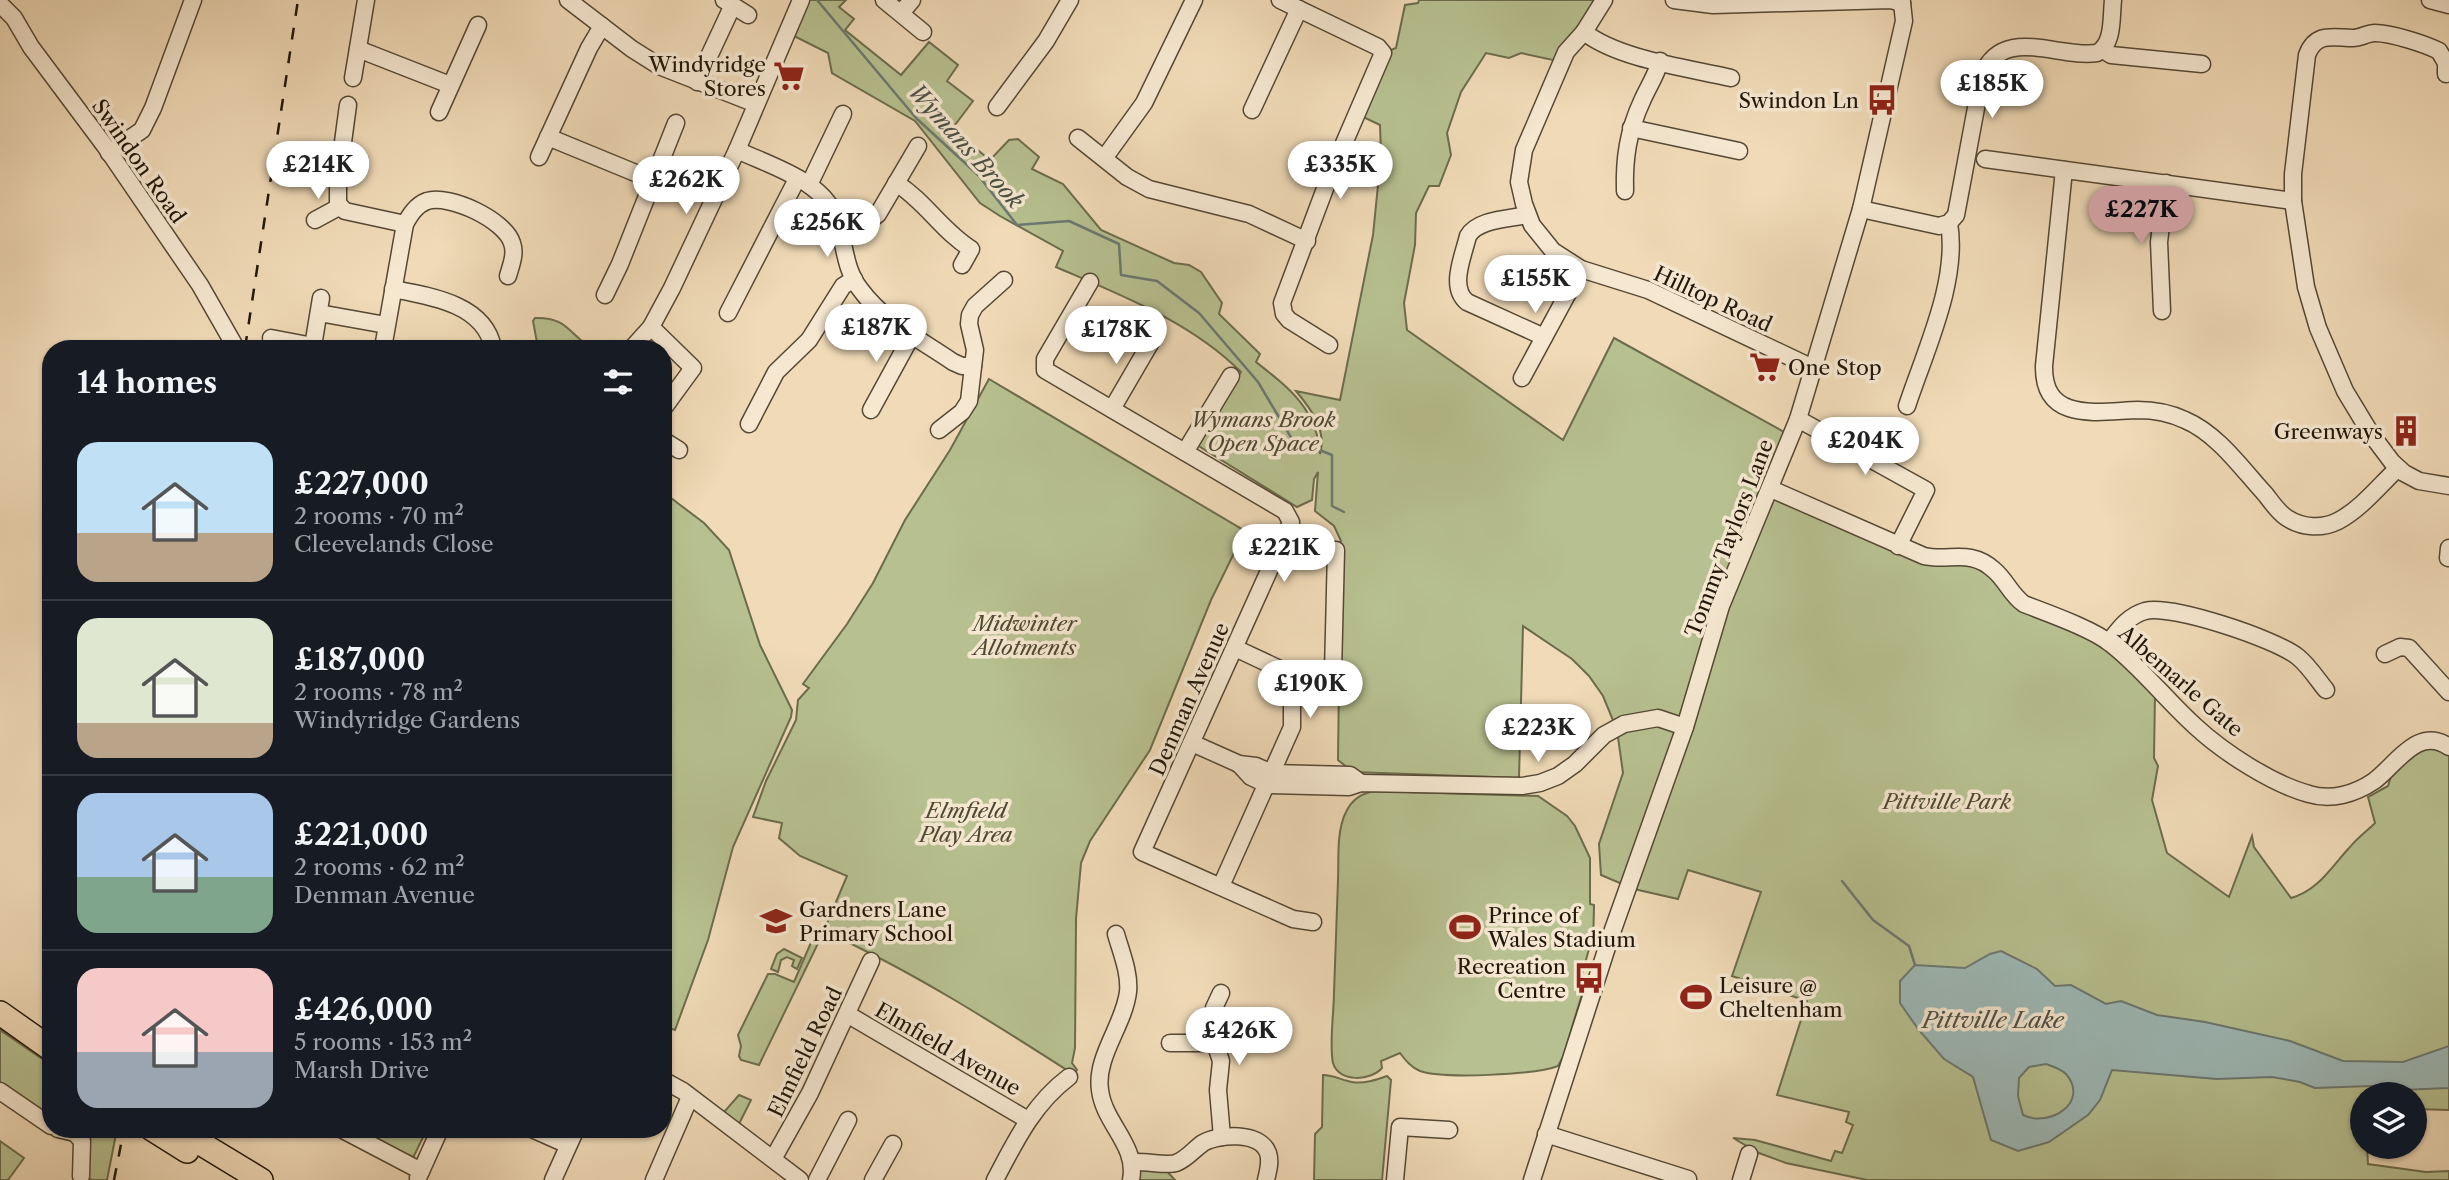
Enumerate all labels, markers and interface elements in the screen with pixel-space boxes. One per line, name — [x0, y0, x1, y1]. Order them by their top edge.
place label: Windyridge Stores — [647, 52, 766, 101]
supermarket icon: Windyridge Stores — [772, 59, 806, 93]
pin: £185K — [1943, 60, 2041, 120]
text: £185K — [1956, 69, 2028, 97]
water label: Wymans Brook — [902, 78, 1030, 214]
bus stop icon: Swindon Ln — [1865, 83, 1899, 117]
place label: Swindon Ln — [1738, 88, 1859, 113]
street label: Swindon Road — [87, 94, 191, 228]
pin: £214K — [269, 142, 367, 201]
pin: £335K — [1291, 142, 1389, 201]
text: £214K — [282, 150, 354, 178]
text: £335K — [1304, 150, 1376, 178]
pin: £262K — [637, 156, 735, 216]
text: £262K — [649, 165, 723, 193]
pin: £227K — [2092, 187, 2190, 246]
text: £227K — [2104, 195, 2178, 223]
pin: £256K — [778, 200, 876, 259]
text: £256K — [790, 208, 864, 236]
pin: £155K — [1486, 256, 1584, 315]
street label: Hilltop Road — [1650, 261, 1776, 337]
text: £155K — [1500, 264, 1570, 292]
pin: £187K — [827, 304, 925, 364]
pin: £178K — [1067, 306, 1165, 366]
text: £187K — [841, 313, 911, 341]
text: £178K — [1081, 315, 1151, 343]
supermarket icon: One Stop — [1748, 350, 1782, 384]
place label: One Stop — [1788, 355, 1882, 380]
icon: filters — [599, 363, 637, 401]
text: 14 homes — [77, 364, 217, 401]
park label: Wymans Brook Open Space — [1190, 407, 1336, 456]
building icon: Greenways — [2389, 414, 2423, 448]
pin: £204K — [1816, 418, 1914, 477]
place label: Greenways — [2274, 419, 2383, 444]
text: £204K — [1827, 426, 1903, 454]
street label: Tommy Taylors Lane — [1680, 436, 1778, 640]
text: £227,000 — [294, 465, 429, 502]
icon: home — [133, 470, 217, 554]
text: 2 rooms · 70 m² — [294, 502, 464, 530]
pin: £221K — [1235, 524, 1333, 584]
text: Cleevelands Close — [294, 530, 494, 558]
text: £221K — [1248, 533, 1320, 561]
park label: Midwinter Allotments — [970, 611, 1078, 660]
street label: Denman Avenue — [1144, 619, 1234, 779]
street label: Albemarle Gate — [2113, 620, 2248, 742]
text: £187,000 — [294, 641, 425, 678]
icon: home — [133, 646, 217, 730]
pin: £190K — [1261, 660, 1359, 720]
text: £190K — [1274, 669, 1346, 697]
text: 2 rooms · 78 m² — [294, 678, 463, 706]
pin: £223K — [1489, 704, 1587, 764]
text: Windyridge Gardens — [294, 706, 520, 734]
text: £223K — [1501, 713, 1575, 741]
park label: Pittville Park — [1881, 789, 2011, 814]
park label: Elmfield Play Area — [918, 798, 1013, 847]
text: £221,000 — [294, 816, 428, 853]
icon: home — [133, 821, 217, 905]
text: 2 rooms · 62 m² — [294, 853, 465, 881]
text: Denman Avenue — [294, 881, 475, 909]
place label: Gardners Lane Primary School — [799, 897, 953, 946]
place label: Prince of Wales Stadium — [1487, 903, 1636, 952]
school or university icon: Gardners Lane Primary School — [759, 904, 793, 938]
sports icon: Prince of Wales Stadium — [1448, 910, 1482, 944]
place label: Recreation Centre — [1457, 954, 1566, 1003]
bus stop icon: Recreation Centre — [1572, 961, 1606, 995]
place label: Leisure @ Cheltenham — [1719, 973, 1843, 1022]
sports icon: Leisure @ Cheltenham — [1679, 980, 1713, 1014]
street label: Elmfield Road — [763, 983, 847, 1121]
text: £426,000 — [294, 991, 433, 1028]
icon: home — [133, 996, 217, 1080]
street label: Elmfield Avenue — [871, 997, 1025, 1101]
water label: Pittville Lake — [1920, 1006, 2065, 1034]
pin: £426K — [1190, 1007, 1288, 1067]
text: £426K — [1202, 1016, 1276, 1044]
text: 5 rooms · 153 m² — [294, 1028, 472, 1056]
text: Marsh Drive — [294, 1056, 429, 1084]
map controls — [2350, 1082, 2427, 1159]
button: layers — [2350, 1082, 2427, 1159]

